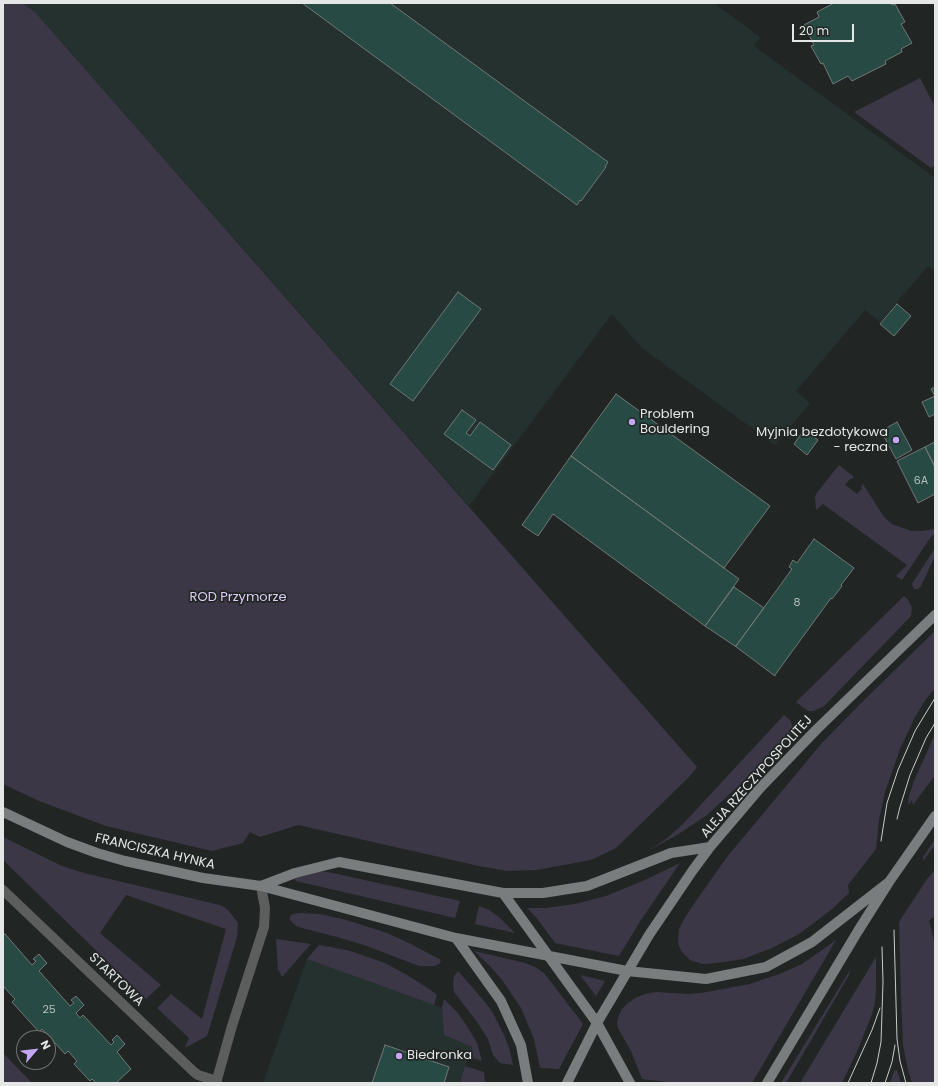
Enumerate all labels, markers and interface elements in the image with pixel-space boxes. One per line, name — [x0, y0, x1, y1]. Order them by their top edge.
scale bar — [794, 16, 856, 42]
text: 20 m — [799, 22, 829, 39]
place label: Problem Bouldering — [640, 407, 710, 438]
marker: Problem Bouldering — [627, 417, 637, 427]
place label: Myjnia bezdotykowa - reczna — [756, 425, 888, 456]
marker: Myjnia bezdotykowa - reczna — [891, 435, 901, 445]
house number: 6A — [914, 474, 928, 488]
park label: ROD Przymorze — [190, 590, 286, 606]
house number: 8 — [794, 596, 800, 610]
street label: ALEJA RZECZYPOSPOLITEJ — [698, 713, 816, 841]
street label: FRANCISZKA HYNKA — [94, 831, 216, 873]
street label: STARTOWA — [85, 950, 147, 1010]
house number: 25 — [42, 1003, 56, 1017]
north arrow — [16, 1030, 56, 1070]
text: N — [37, 1037, 55, 1052]
place label: Biedronka — [407, 1048, 472, 1064]
marker: Biedronka — [394, 1051, 404, 1061]

